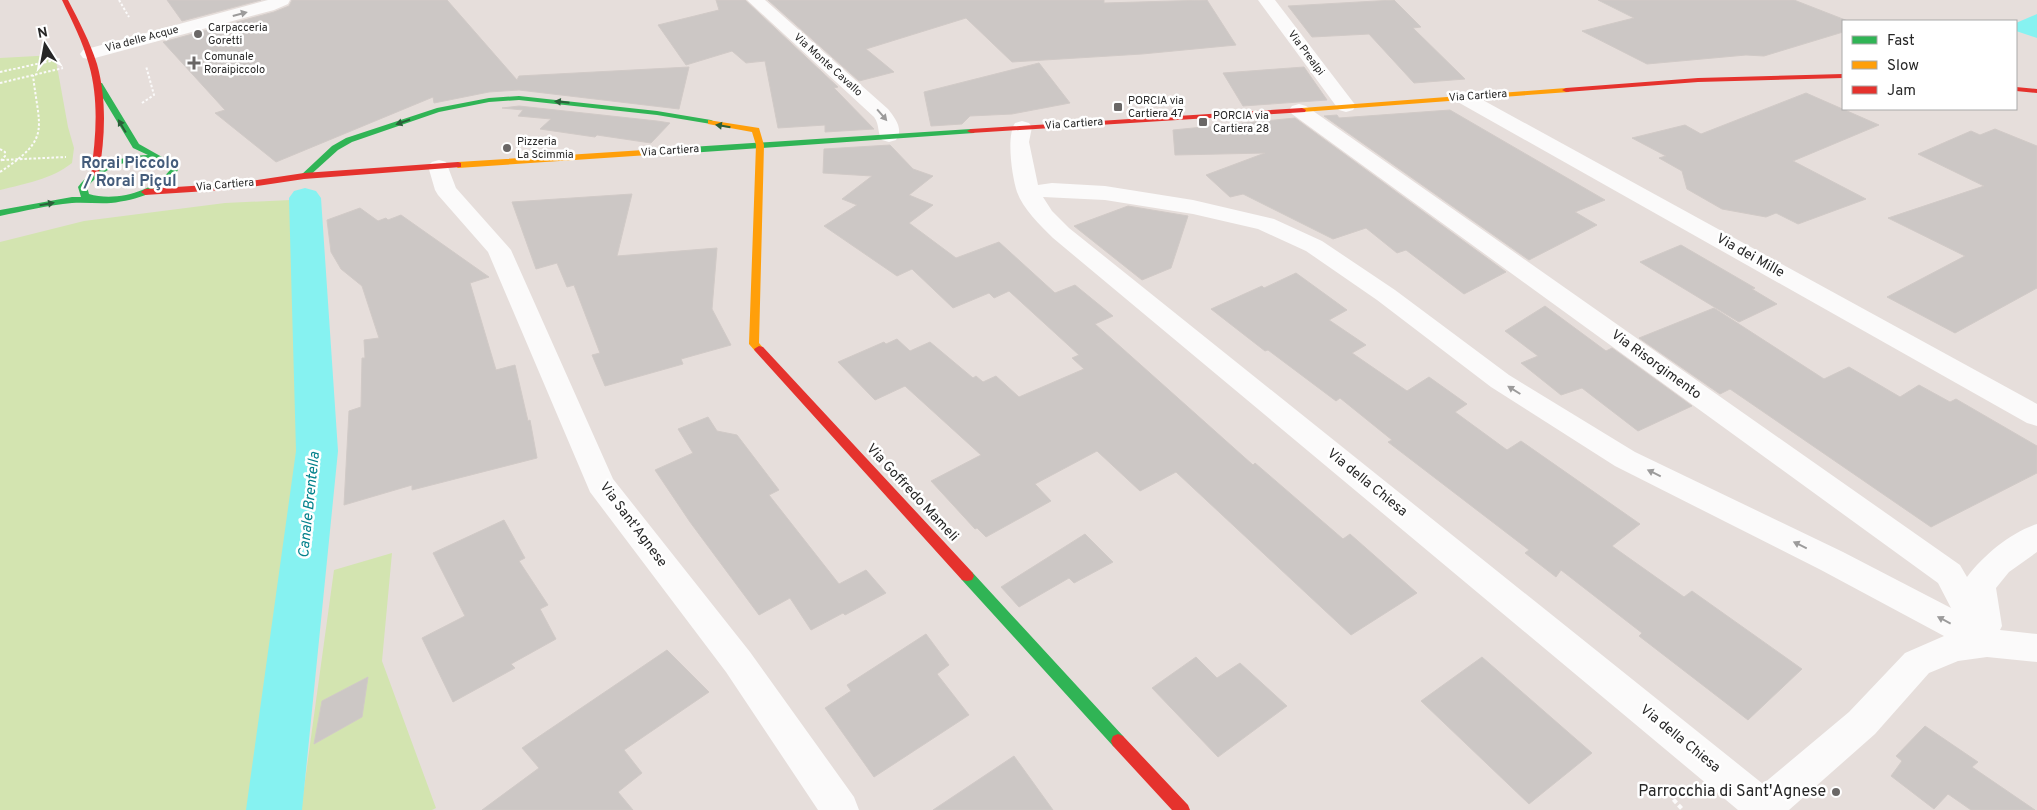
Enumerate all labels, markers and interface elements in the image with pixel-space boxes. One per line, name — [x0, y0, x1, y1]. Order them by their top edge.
one-way arrow — [232, 9, 247, 17]
north arrow — [20, 20, 70, 70]
legend — [1842, 20, 2017, 110]
place label: Carpacceria Goretti — [208, 21, 268, 48]
street label: Via delle Acque — [104, 22, 180, 56]
text: N — [36, 24, 49, 43]
marker: Carpacceria Goretti — [192, 28, 204, 40]
street label: Via Prealpi — [1285, 28, 1327, 78]
street label: Via Monte Cavallo — [791, 30, 865, 100]
text: Fast — [1887, 32, 1915, 51]
place label: Comunale Roraipiccolo — [204, 50, 265, 77]
marker: Comunale Roraipiccolo — [188, 57, 200, 69]
text: Slow — [1887, 57, 1919, 76]
text: Jam — [1887, 82, 1916, 101]
street label: Via Cartiera — [1448, 87, 1508, 105]
place label: PORCIA via Cartiera 47 — [1128, 94, 1184, 121]
one-way arrow — [554, 98, 570, 106]
marker: PORCIA via Cartiera 47 — [1112, 101, 1124, 113]
one-way arrow — [876, 108, 887, 121]
place label: PORCIA via Cartiera 28 — [1213, 109, 1269, 136]
street label: Via Cartiera — [1044, 115, 1104, 133]
marker: PORCIA via Cartiera 28 — [1197, 116, 1209, 128]
one-way arrow — [395, 118, 410, 126]
one-way arrow — [118, 119, 127, 132]
one-way arrow — [715, 121, 731, 129]
place label: Pizzeria La Scimmia — [517, 135, 574, 162]
marker: Pizzeria La Scimmia — [501, 142, 513, 154]
street label: Via Cartiera — [640, 142, 700, 160]
district label: Rorai Piccolo / Rorai Piçul — [81, 154, 179, 192]
street label: Via Cartiera — [195, 175, 255, 195]
one-way arrow — [40, 199, 56, 207]
street label: Via dei Mille — [1713, 230, 1787, 282]
street label: Via Risorgimento — [1608, 327, 1705, 404]
one-way arrow — [1508, 386, 1521, 395]
street label: Via Goffredo Mameli — [862, 441, 962, 545]
street label: Via della Chiesa — [1323, 445, 1411, 521]
water label: Canale Brentella — [295, 451, 325, 559]
one-way arrow — [1647, 469, 1661, 477]
street label: Via Sant'Agnese — [596, 479, 670, 571]
one-way arrow — [1793, 541, 1807, 549]
one-way arrow — [1937, 616, 1951, 624]
street label: Via della Chiesa — [1636, 701, 1724, 777]
place label: Parrocchia di Sant'Agnese — [1638, 782, 1826, 802]
marker: Parrocchia di Sant'Agnese — [1830, 786, 1842, 798]

